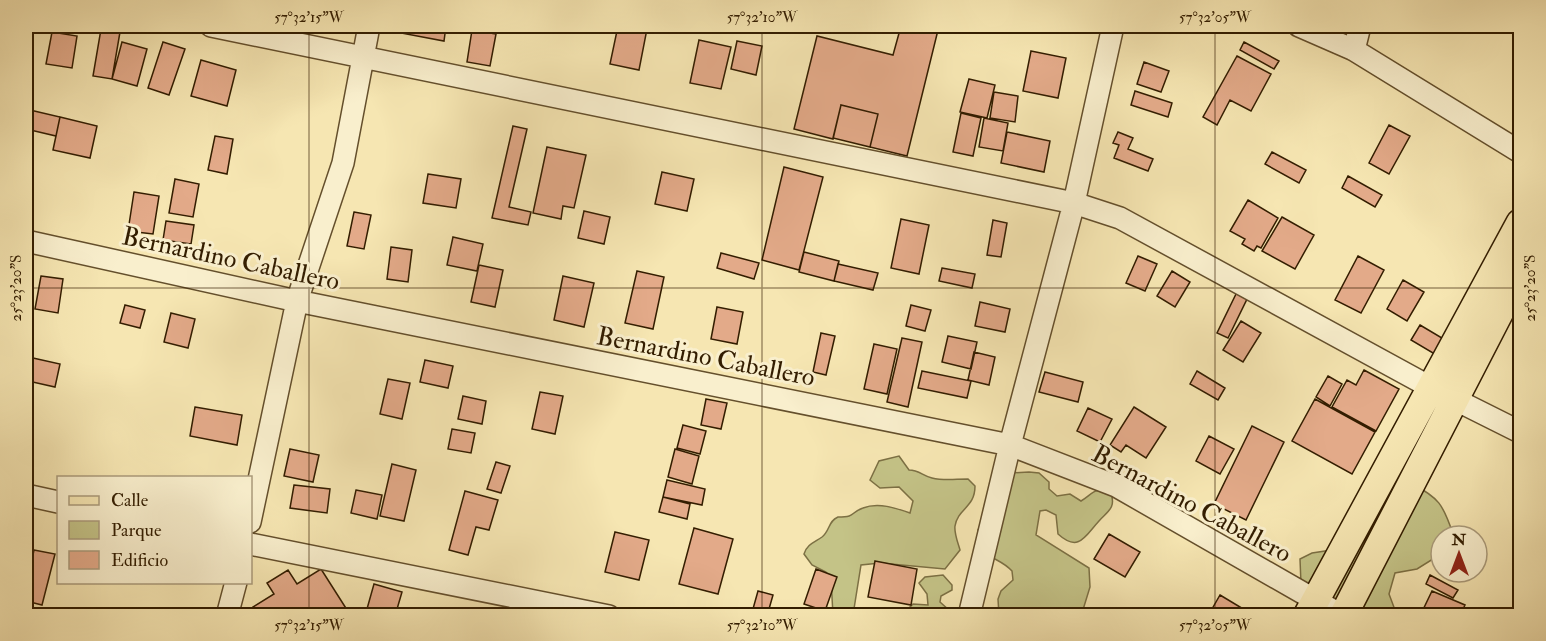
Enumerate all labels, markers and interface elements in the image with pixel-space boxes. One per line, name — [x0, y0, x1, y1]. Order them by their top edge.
text: 57°32'15"W — [274, 8, 345, 27]
text: 57°32'10"W — [727, 8, 798, 27]
text: 57°32'05"W — [1179, 8, 1252, 27]
street label: Bernardino Caballero — [119, 220, 342, 298]
text: 25°23'20"S — [7, 255, 26, 321]
text: 25°23'20"S — [1521, 255, 1540, 321]
street label: Bernardino Caballero — [594, 320, 818, 394]
street label: Bernardino Caballero — [1086, 438, 1297, 570]
legend — [57, 476, 252, 584]
text: Calle — [111, 489, 149, 512]
text: Parque — [111, 519, 162, 542]
north arrow — [1429, 524, 1489, 584]
text: N — [1451, 530, 1467, 550]
text: Edificio — [111, 549, 168, 572]
text: 57°32'15"W — [274, 616, 345, 635]
text: 57°32'10"W — [727, 616, 798, 635]
text: 57°32'05"W — [1179, 616, 1252, 635]

